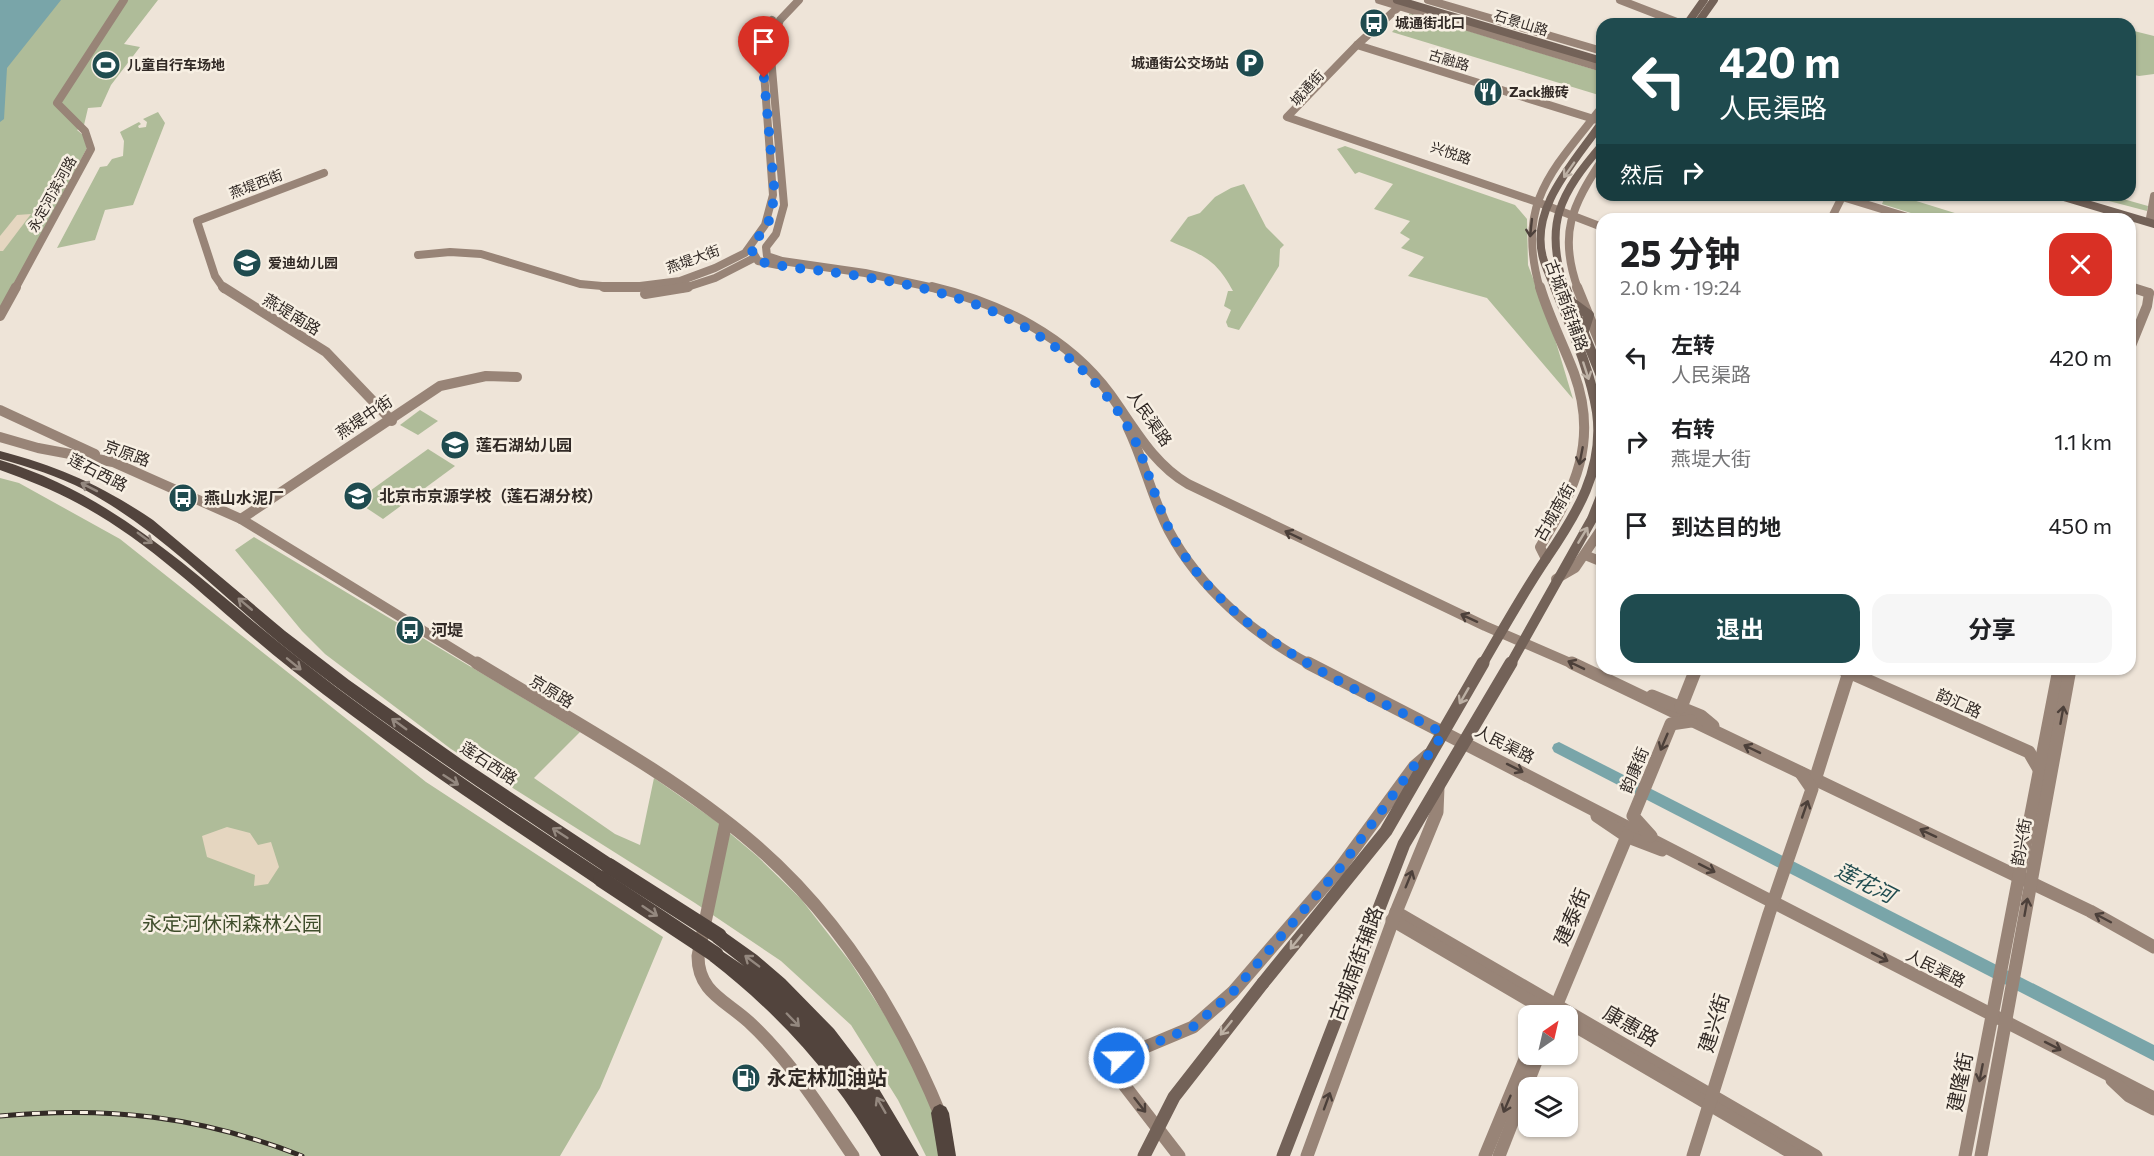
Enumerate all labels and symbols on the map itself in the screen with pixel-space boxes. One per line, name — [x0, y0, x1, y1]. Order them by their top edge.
street label: 石景山路 — [1492, 6, 1550, 39]
bus stop icon: 城通街北口 — [1358, 7, 1390, 39]
place label: 城通街北口 — [1395, 14, 1465, 31]
pin — [738, 16, 789, 78]
street label: 古融路 — [1427, 45, 1472, 74]
parking icon: 城通街公交场站 — [1234, 47, 1266, 79]
sports icon: 儿童自行车场地 — [90, 49, 122, 81]
place label: 城通街公交场站 — [1131, 54, 1229, 71]
place label: 儿童自行车场地 — [127, 56, 225, 73]
street label: 城通街 — [1286, 66, 1327, 109]
restaurant icon: Zack搬砖 — [1472, 76, 1504, 108]
place label: Zack搬砖 — [1509, 83, 1569, 100]
street label: 兴悦路 — [1429, 138, 1474, 167]
street label: 永定河滨河路 — [24, 153, 79, 235]
one-way arrow — [1562, 162, 1575, 178]
street label: 燕堤西街 — [227, 166, 285, 202]
one-way arrow — [1526, 218, 1537, 237]
street label: 燕堤大街 — [664, 241, 722, 276]
school or university icon: 爱迪幼儿园 — [231, 247, 263, 279]
place label: 爱迪幼儿园 — [268, 254, 338, 271]
street label: 古城南街辅路 — [1542, 256, 1593, 353]
street label: 燕堤南路 — [260, 289, 325, 338]
one-way arrow — [1582, 361, 1593, 380]
street label: 人民渠路 — [1124, 386, 1177, 449]
street label: 燕堤中街 — [332, 391, 396, 442]
school or university icon: 莲石湖幼儿园 — [439, 429, 471, 461]
street label: 京原路 — [101, 435, 153, 470]
place label: 莲石湖幼儿园 — [476, 435, 572, 454]
one-way arrow — [1575, 445, 1586, 465]
street label: 莲石西路 — [65, 449, 131, 495]
street label: 古城南街 — [1529, 479, 1578, 544]
school or university icon: 北京市京源学校（莲石湖分校） — [342, 480, 374, 512]
one-way arrow — [81, 481, 99, 493]
bus stop icon: 燕山水泥厂 — [167, 482, 199, 514]
place label: 北京市京源学校（莲石湖分校） — [379, 486, 603, 505]
place label: 燕山水泥厂 — [204, 488, 284, 507]
one-way arrow — [1577, 527, 1589, 544]
one-way arrow — [1284, 528, 1302, 540]
one-way arrow — [137, 532, 153, 545]
one-way arrow — [238, 597, 253, 611]
one-way arrow — [1460, 612, 1478, 624]
bus stop icon: 河堤 — [394, 614, 426, 646]
place label: 河堤 — [431, 620, 463, 639]
one-way arrow — [286, 657, 302, 670]
one-way arrow — [1567, 659, 1585, 671]
street label: 京原路 — [527, 670, 578, 711]
street label: 韵汇路 — [1933, 684, 1985, 721]
one-way arrow — [1458, 687, 1469, 705]
one-way arrow — [2057, 706, 2068, 725]
one-way arrow — [391, 718, 407, 730]
street label: 人民渠路 — [1472, 721, 1538, 767]
one-way arrow — [1658, 732, 1669, 750]
street label: 莲石西路 — [457, 737, 521, 788]
one-way arrow — [1743, 743, 1761, 755]
street label: 韵康街 — [1615, 744, 1652, 796]
one-way arrow — [1506, 762, 1523, 774]
one-way arrow — [442, 774, 459, 786]
one-way arrow — [1801, 800, 1812, 818]
street label: 韵兴街 — [2007, 817, 2034, 867]
one-way arrow — [552, 827, 569, 839]
one-way arrow — [1919, 827, 1937, 838]
water label: 莲花河 — [1832, 856, 1903, 909]
one-way arrow — [1697, 863, 1715, 874]
one-way arrow — [1404, 870, 1415, 889]
street label: 建泰街 — [1548, 884, 1594, 949]
one-way arrow — [2021, 897, 2032, 917]
street label: 古城南街辅路 — [1323, 903, 1387, 1024]
one-way arrow — [641, 905, 657, 917]
park label: 永定河休闲森林公园 — [142, 911, 322, 935]
one-way arrow — [2095, 912, 2113, 923]
one-way arrow — [1290, 933, 1303, 949]
street label: 人民渠路 — [1903, 945, 1969, 991]
one-way arrow — [1871, 952, 1889, 964]
one-way arrow — [744, 955, 760, 967]
street label: 建兴街 — [1693, 991, 1733, 1055]
street label: 康惠路 — [1600, 1000, 1663, 1051]
north arrow — [1518, 1005, 1578, 1065]
one-way arrow — [785, 1013, 800, 1028]
one-way arrow — [1219, 1020, 1233, 1035]
position arrow — [1087, 1026, 1151, 1090]
one-way arrow — [2044, 1041, 2062, 1052]
street label: 建隆街 — [1942, 1050, 1977, 1114]
fuel station icon: 永定林加油站 — [730, 1062, 762, 1094]
one-way arrow — [1975, 1063, 1987, 1082]
place label: 永定林加油站 — [767, 1065, 887, 1089]
one-way arrow — [1322, 1092, 1333, 1111]
one-way arrow — [1501, 1094, 1512, 1113]
one-way arrow — [875, 1097, 887, 1114]
one-way arrow — [1134, 1097, 1147, 1113]

